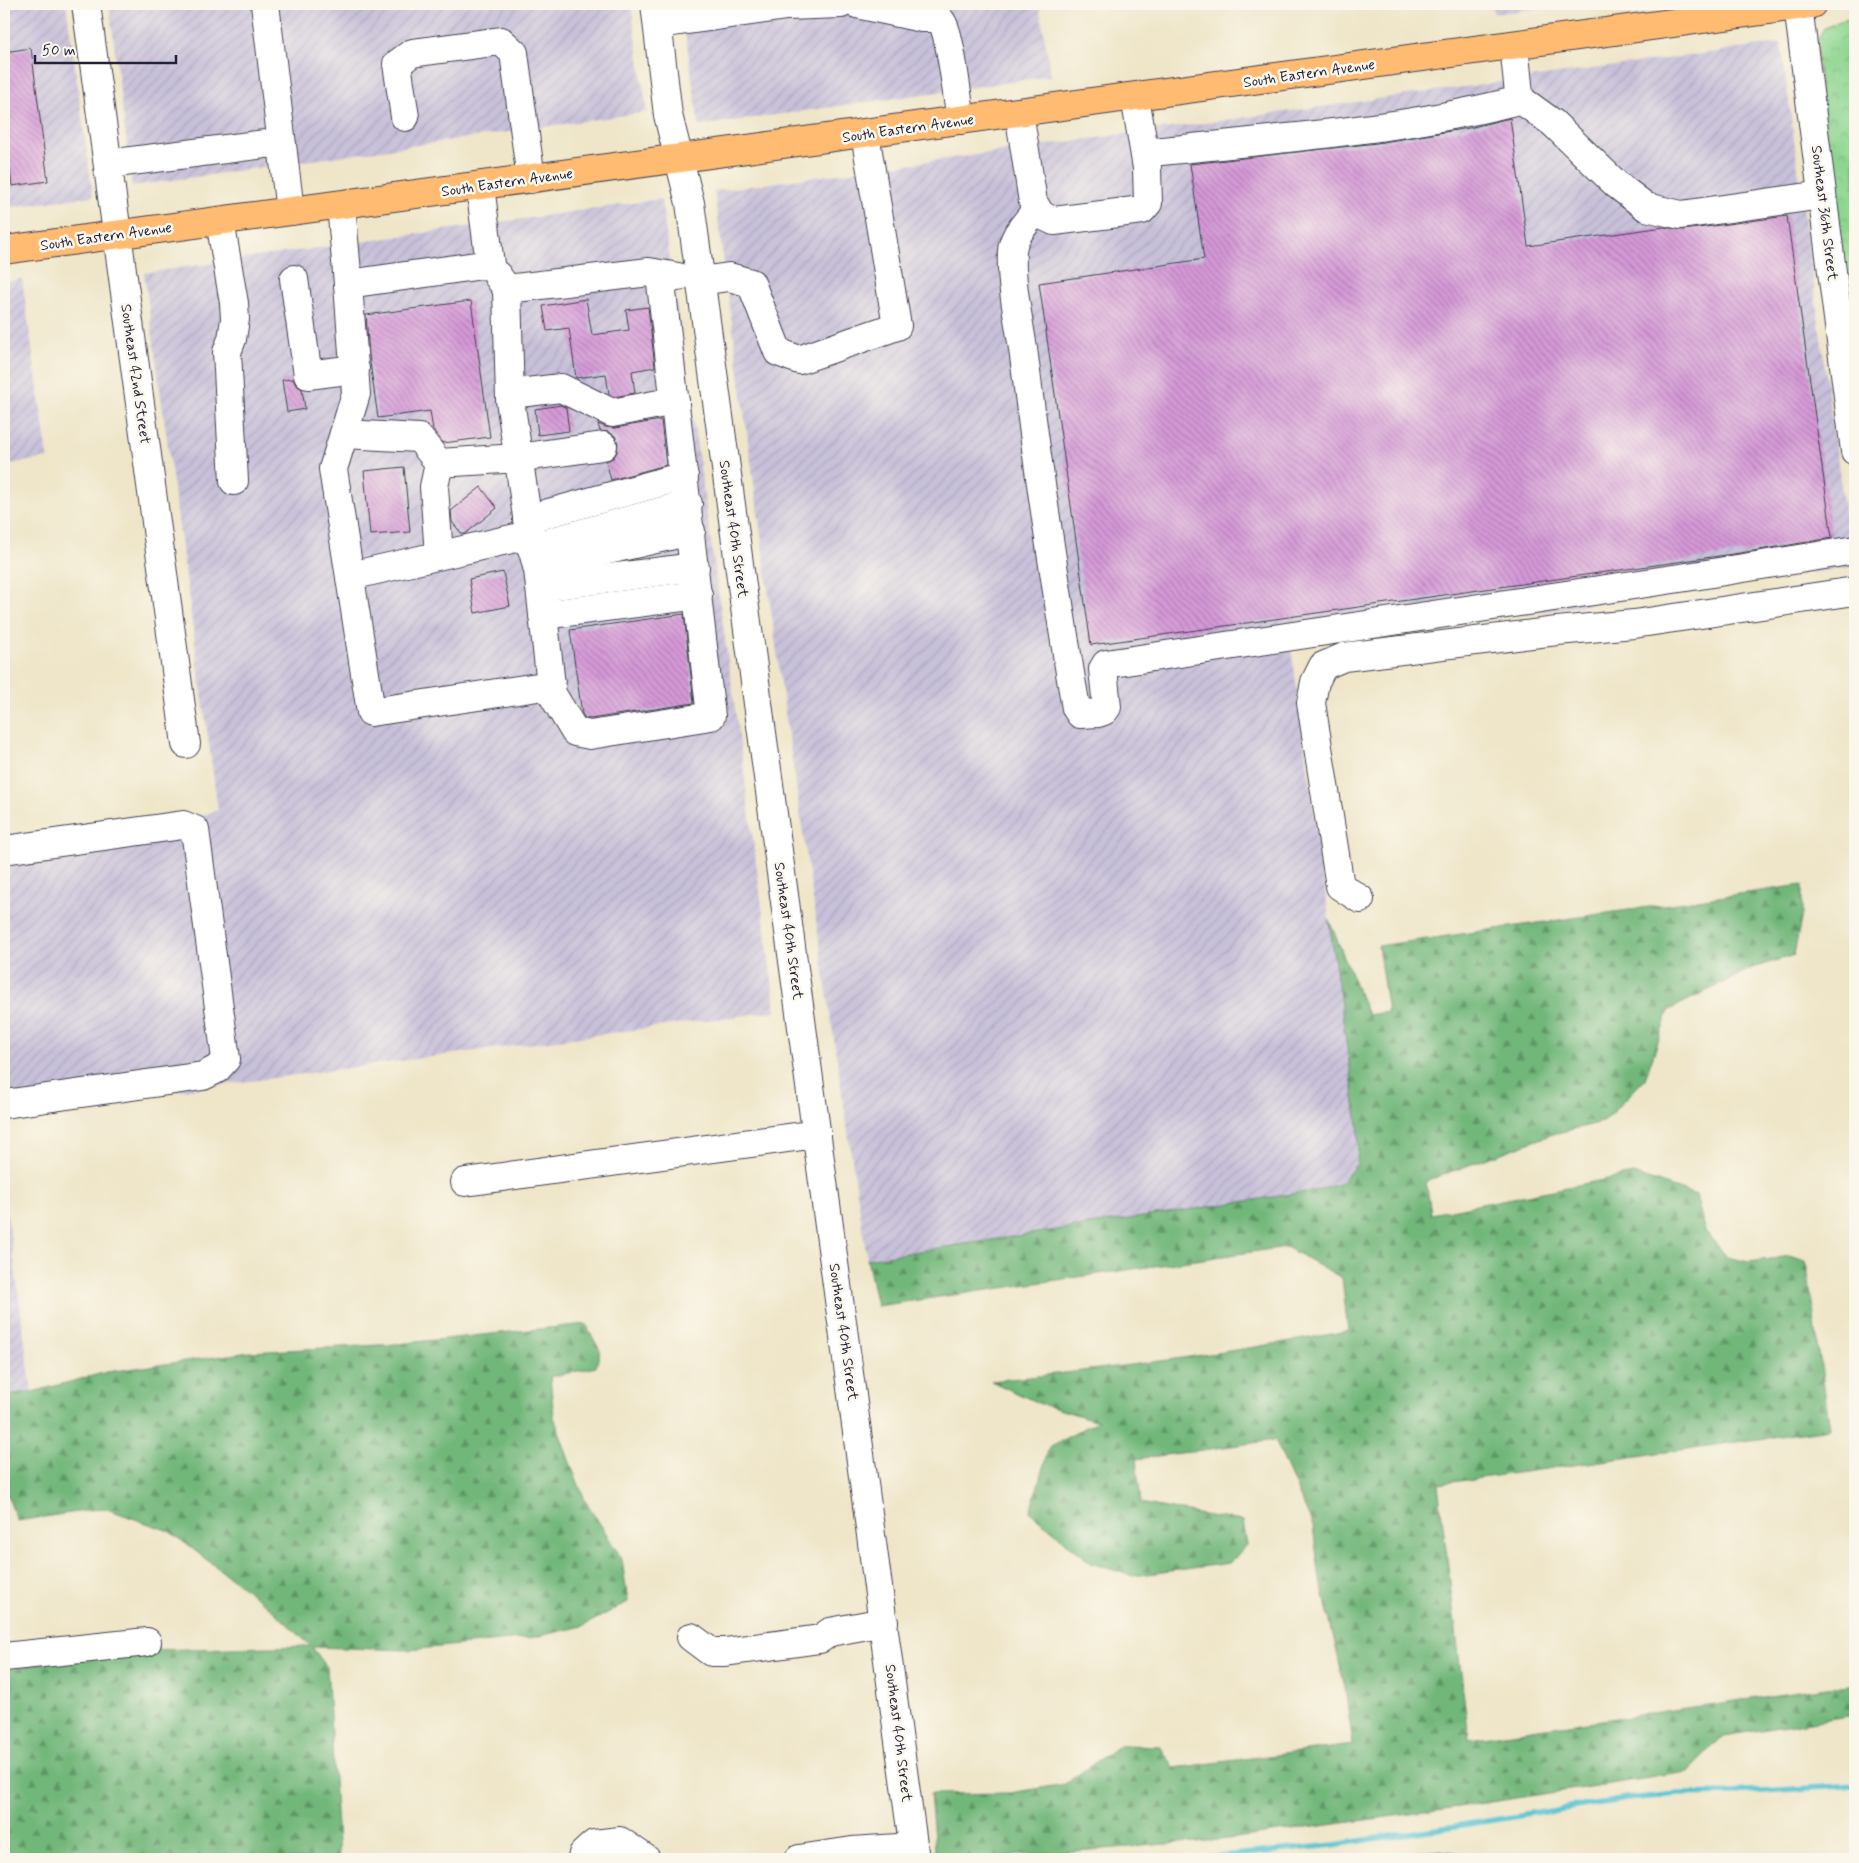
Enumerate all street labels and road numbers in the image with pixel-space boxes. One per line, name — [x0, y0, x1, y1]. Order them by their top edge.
street label: South Eastern Avenue — [1242, 55, 1376, 93]
street label: South Eastern Avenue — [841, 110, 975, 148]
street label: Southeast 36th Street — [1806, 144, 1842, 282]
street label: South Eastern Avenue — [440, 164, 574, 202]
street label: South Eastern Avenue — [39, 218, 173, 256]
street label: Southeast 42nd Street — [115, 303, 155, 445]
street label: Southeast 40th Street — [713, 459, 753, 599]
street label: Southeast 40th Street — [768, 861, 808, 1001]
street label: Southeast 40th Street — [823, 1262, 863, 1402]
street label: Southeast 40th Street — [880, 1663, 916, 1803]

